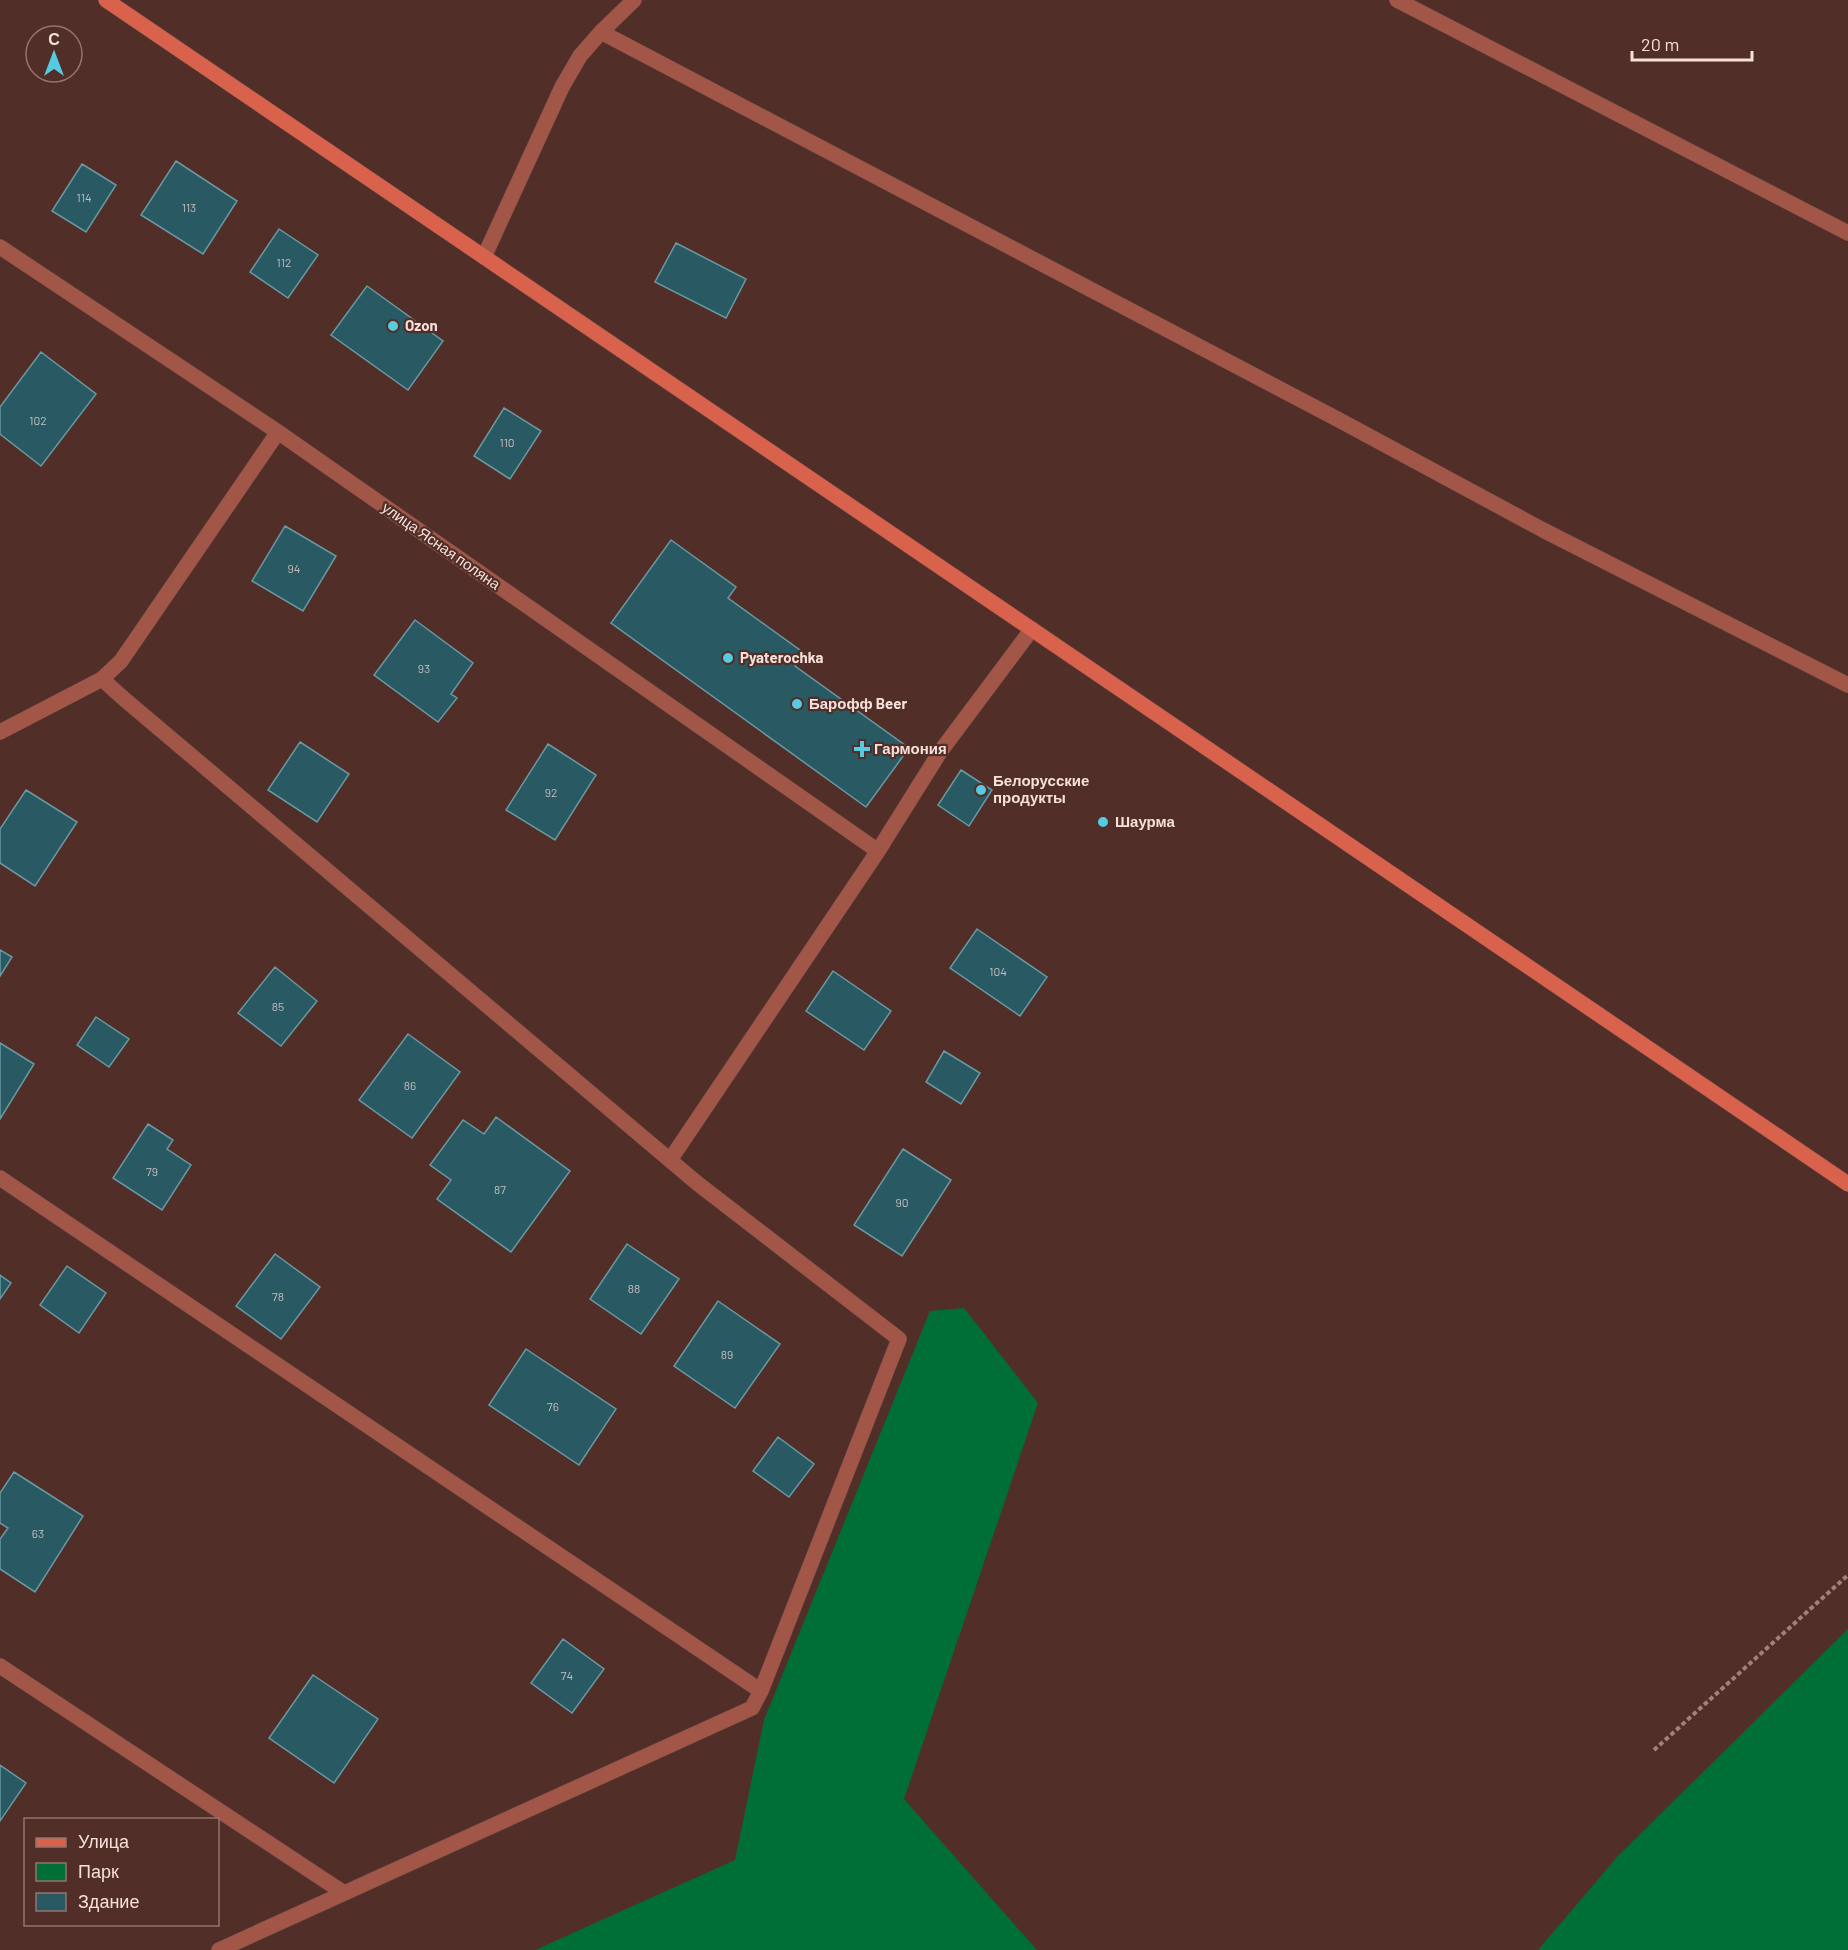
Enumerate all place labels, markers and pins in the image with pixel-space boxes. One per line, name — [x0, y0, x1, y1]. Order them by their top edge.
place label: Ozon — [405, 316, 438, 334]
marker: Ozon — [386, 319, 400, 333]
place label: Pyaterochka — [740, 648, 823, 666]
marker: Pyaterochka — [721, 651, 735, 665]
place label: Барофф Beer — [809, 694, 907, 712]
marker: Барофф Beer — [790, 697, 804, 711]
place label: Гармония — [874, 739, 947, 757]
marker: Гармония — [855, 742, 869, 756]
place label: Белорусские продукты — [993, 771, 1089, 806]
marker: Белорусские продукты — [974, 783, 988, 797]
place label: Шаурма — [1115, 812, 1175, 830]
marker: Шаурма — [1096, 815, 1110, 829]

